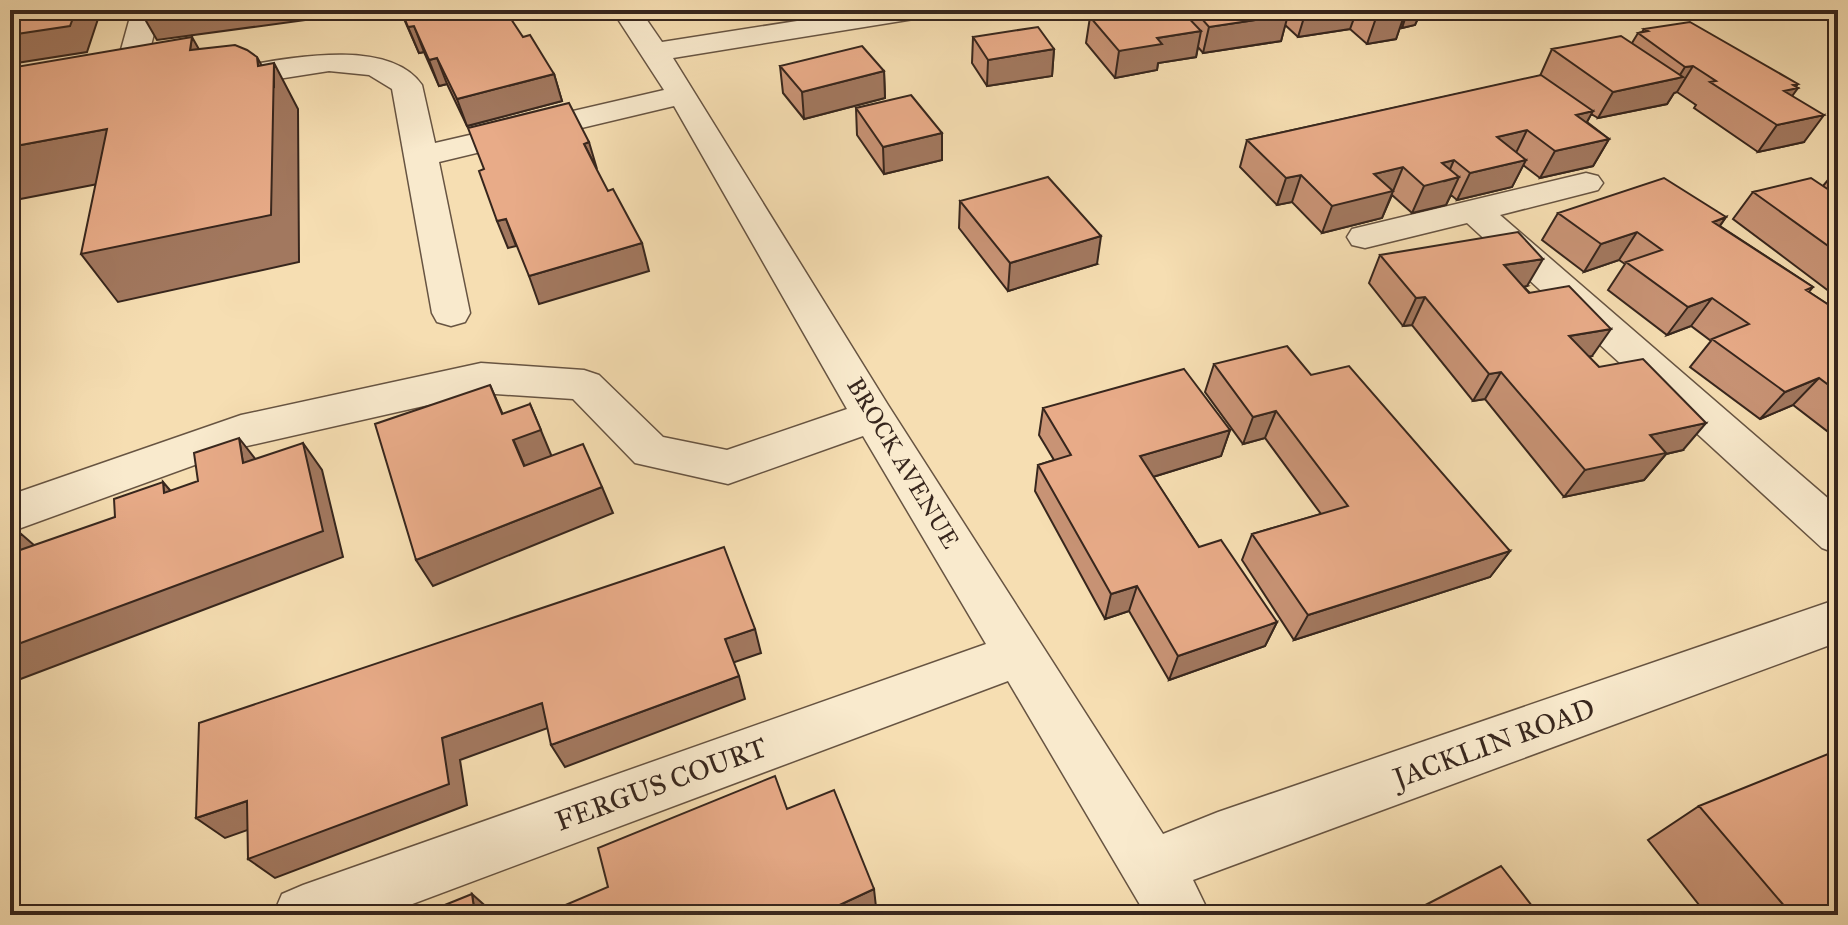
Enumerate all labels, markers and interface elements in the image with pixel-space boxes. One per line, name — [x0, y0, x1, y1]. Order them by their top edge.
street label: BROCK AVENUE — [840, 372, 966, 554]
street label: JACKLIN ROAD — [1386, 690, 1599, 797]
street label: FERGUS COURT — [550, 729, 772, 839]

